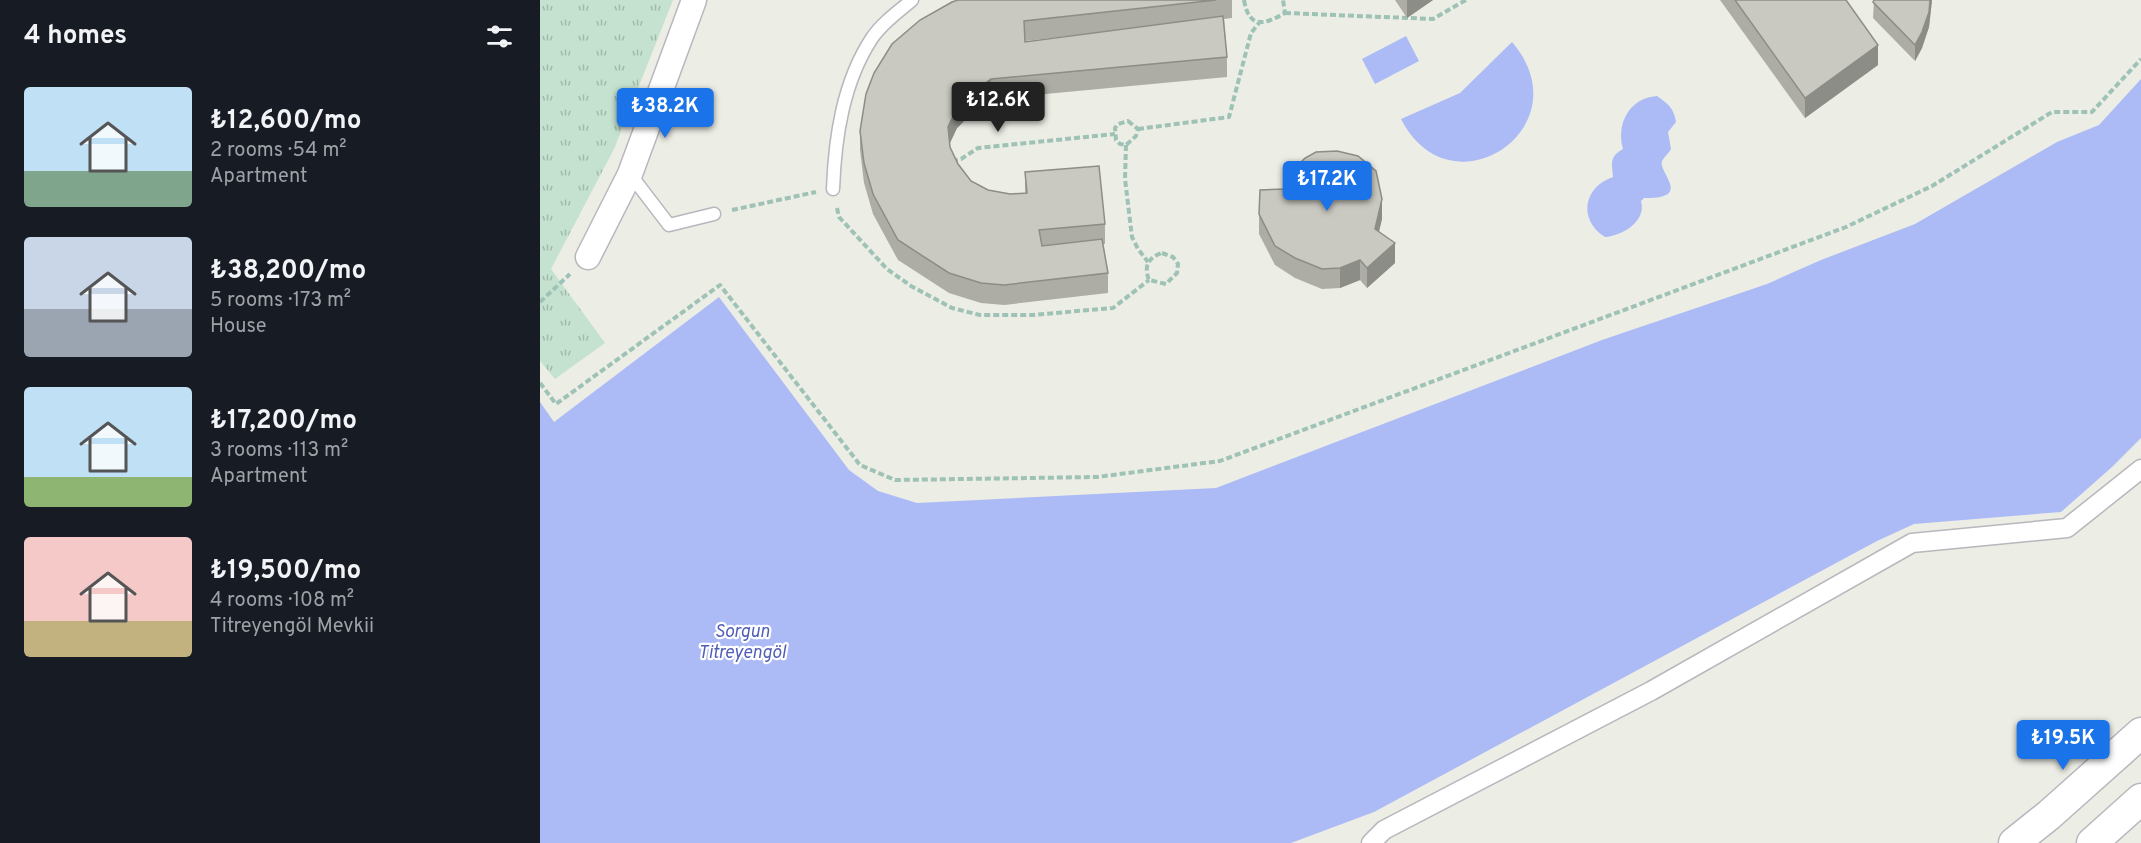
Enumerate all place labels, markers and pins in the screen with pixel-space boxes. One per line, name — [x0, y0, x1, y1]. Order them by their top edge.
pin: ₺12.6K — [949, 82, 1047, 133]
pin: ₺38.2K — [616, 88, 714, 139]
pin: ₺17.2K — [1278, 161, 1376, 212]
pin: ₺19.5K — [2014, 720, 2112, 771]

